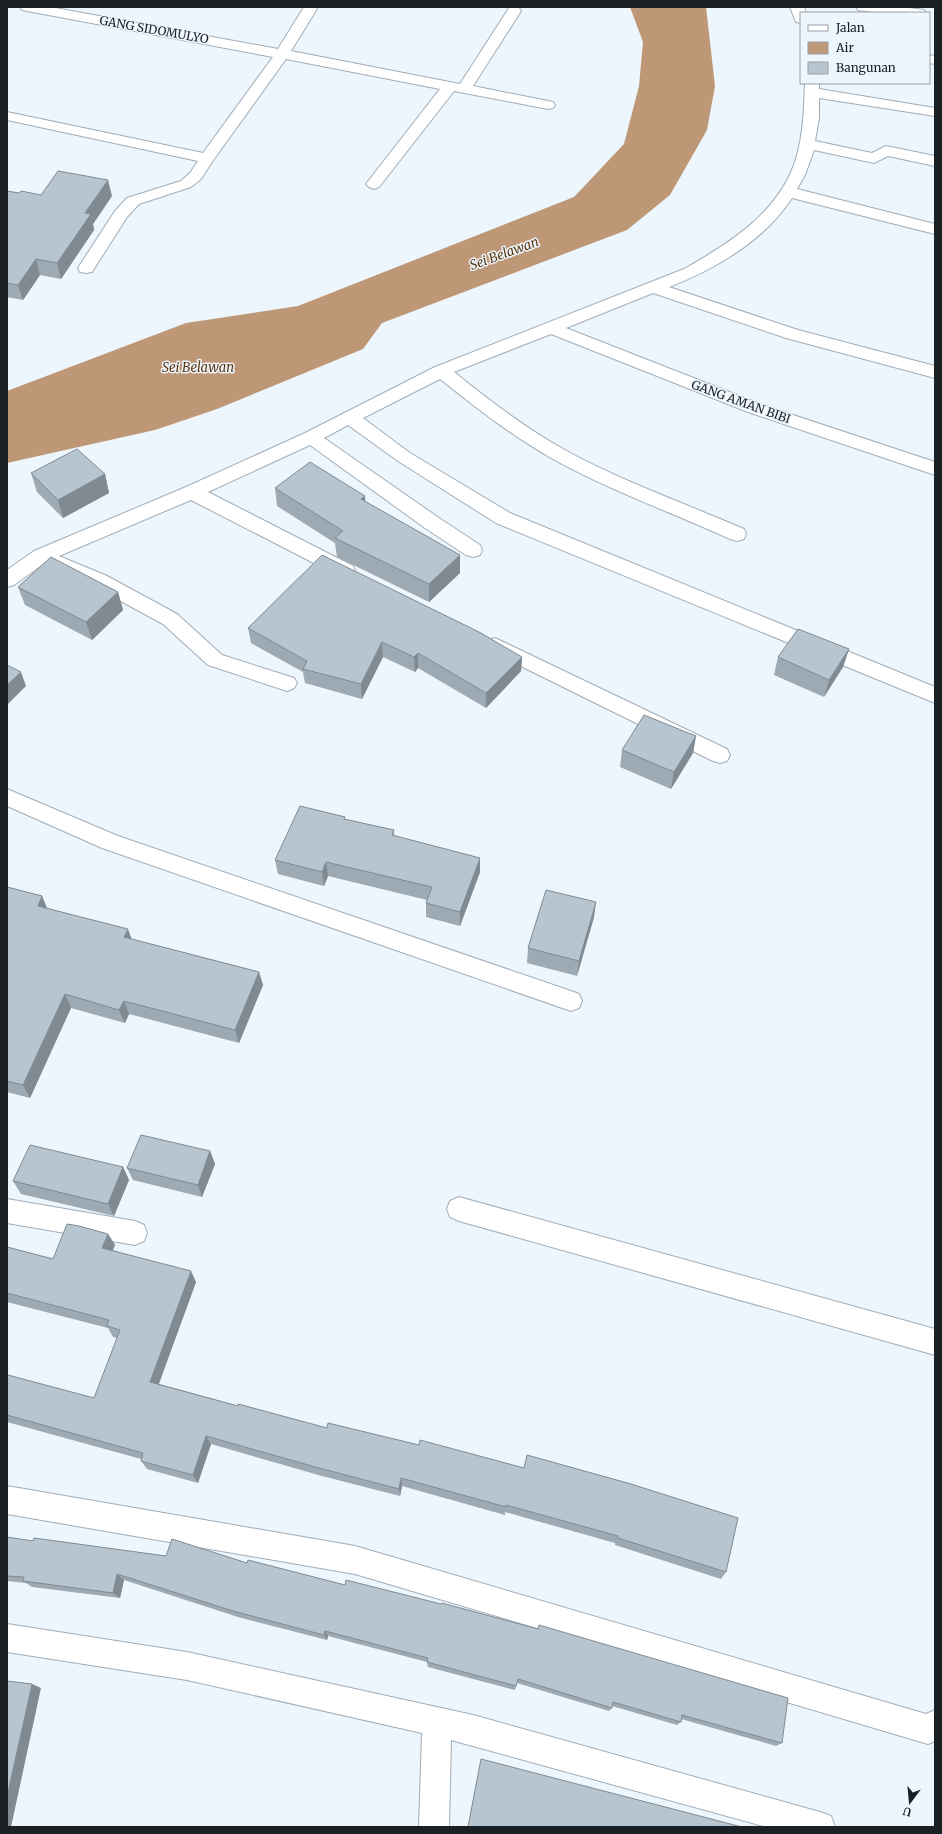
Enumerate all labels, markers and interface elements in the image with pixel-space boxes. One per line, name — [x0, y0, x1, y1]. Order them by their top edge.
legend — [800, 12, 930, 84]
street label: GANG SIDOMULYO — [98, 13, 210, 47]
text: Jalan — [835, 20, 865, 35]
text: Air — [835, 40, 854, 55]
text: Bangunan — [836, 60, 896, 75]
water label: Sei Belawan — [467, 233, 541, 274]
water label: Sei Belawan — [162, 359, 234, 376]
street label: GANG AMAN BIBI — [690, 377, 793, 426]
north arrow — [890, 1782, 930, 1822]
text: U — [901, 1804, 913, 1819]

